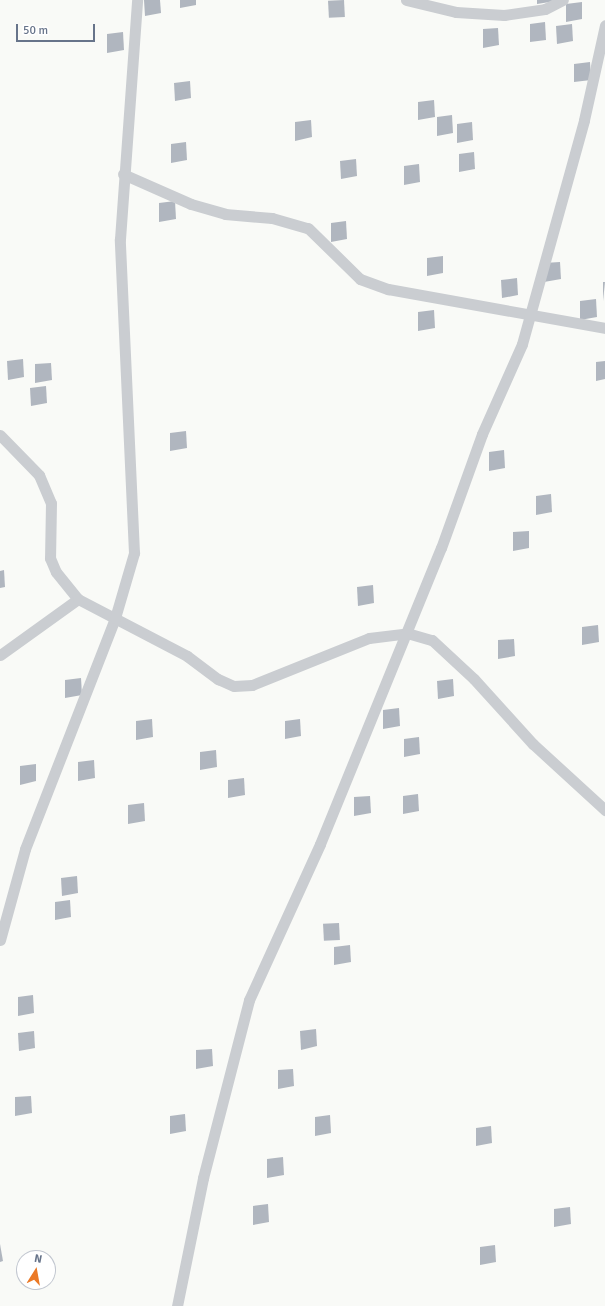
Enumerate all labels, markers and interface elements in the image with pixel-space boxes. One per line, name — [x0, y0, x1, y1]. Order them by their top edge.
scale bar — [18, 16, 97, 42]
text: 50 m — [23, 23, 48, 38]
north arrow — [16, 1250, 56, 1290]
text: N — [33, 1252, 43, 1266]

